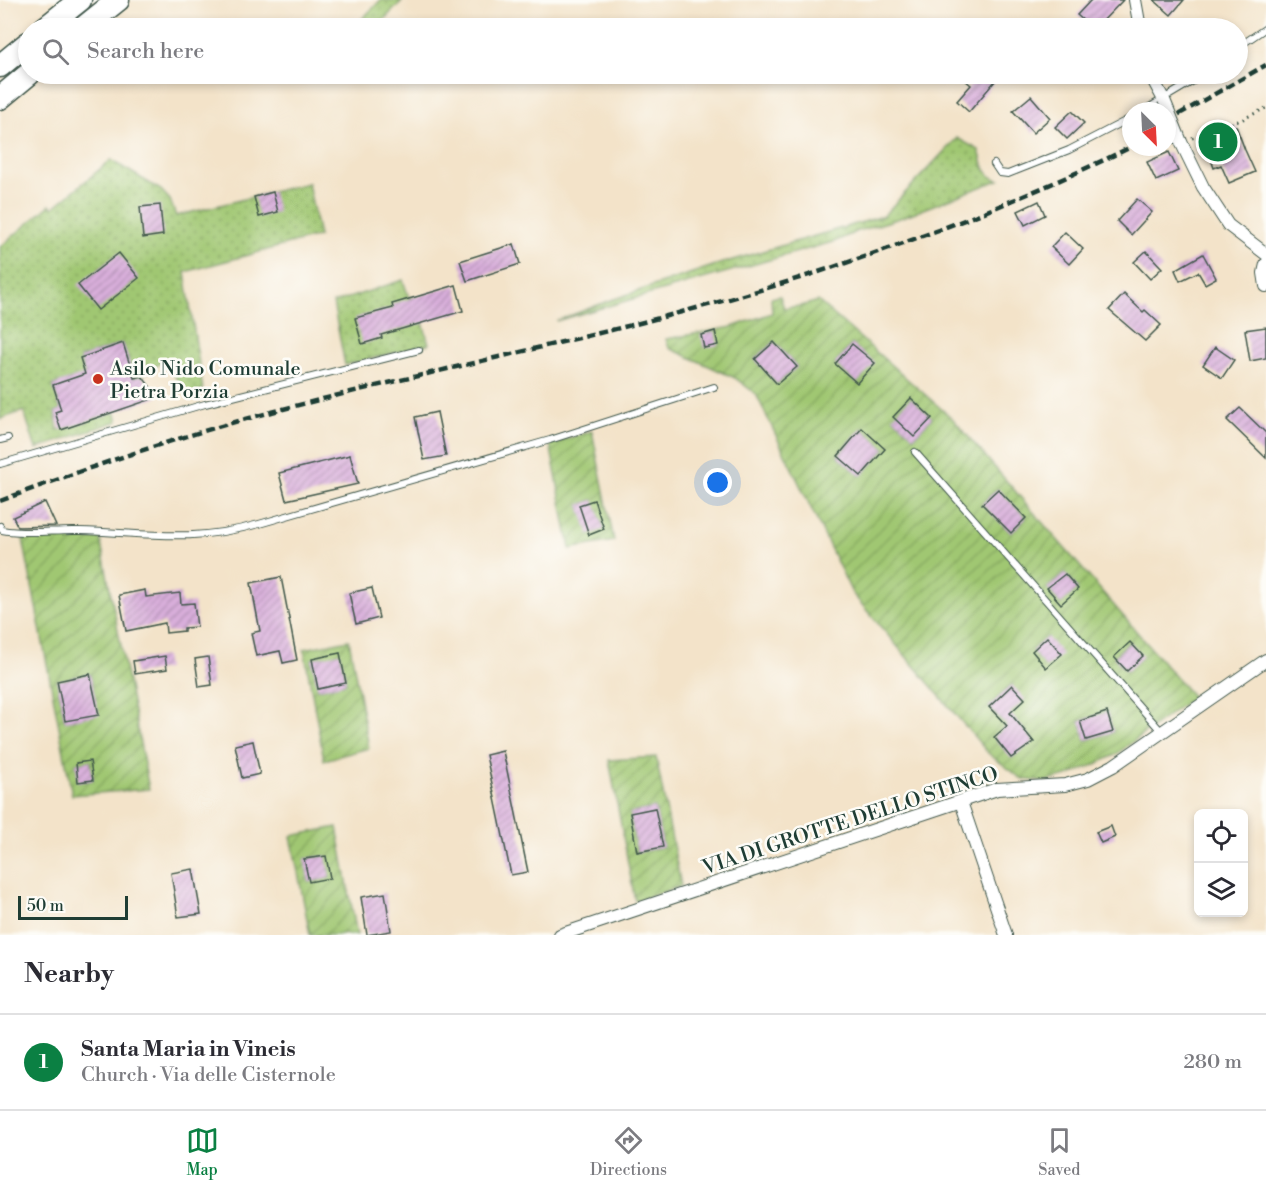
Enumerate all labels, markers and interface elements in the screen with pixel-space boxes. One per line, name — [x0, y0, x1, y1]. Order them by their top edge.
search box — [18, 18, 1248, 84]
icon: search — [39, 35, 72, 68]
text: Search here — [87, 38, 204, 65]
north arrow — [1122, 102, 1176, 156]
pin: 1 — [1198, 120, 1238, 164]
place label: Asilo Nido Comunale Pietra Porzia — [109, 357, 301, 405]
marker: Asilo Nido Comunale Pietra Porzia — [91, 372, 105, 386]
your location — [703, 468, 732, 497]
street label: VIA DI GROTTE DELLO STINCO — [699, 762, 1001, 881]
map controls — [1194, 809, 1248, 917]
button: locate — [1194, 809, 1248, 863]
button: layers — [1194, 863, 1248, 917]
scale bar — [18, 893, 128, 920]
text: 50 m — [27, 896, 64, 916]
text: Nearby — [24, 958, 114, 990]
text: Santa Maria in Vineis — [81, 1036, 296, 1063]
text: 1 — [39, 1050, 48, 1075]
text: 280 m — [1183, 1050, 1242, 1075]
text: Church · Via delle Cisternole — [81, 1063, 336, 1088]
tab: Map — [186, 1124, 219, 1180]
tab: Directions — [590, 1124, 667, 1180]
tab: Saved — [1038, 1124, 1080, 1180]

